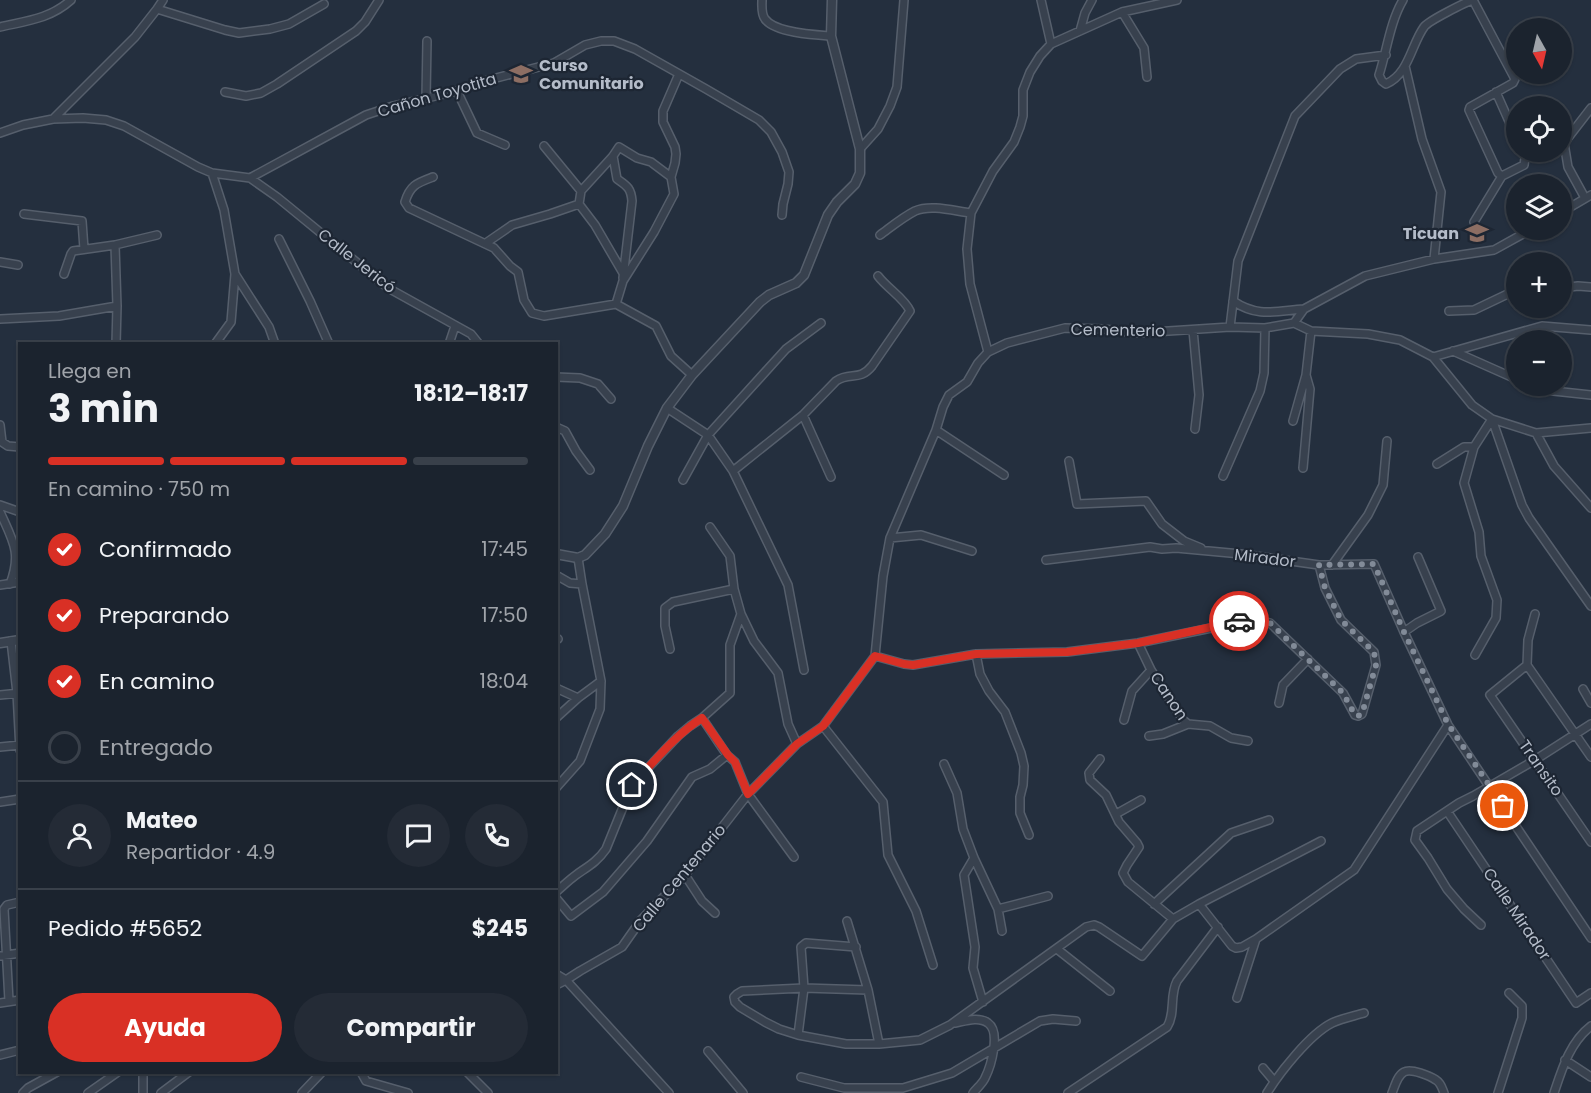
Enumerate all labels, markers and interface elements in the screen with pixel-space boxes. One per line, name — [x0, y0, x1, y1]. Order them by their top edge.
north arrow — [1506, 18, 1572, 84]
map controls — [1506, 18, 1572, 396]
place label: Curso Comunitario — [539, 54, 644, 95]
school or university icon: Curso Comunitario — [508, 61, 534, 87]
street label: Cañon Toyotita — [375, 67, 499, 123]
button: locate — [1506, 96, 1572, 162]
button: layers — [1506, 174, 1572, 240]
school or university icon: Ticuan — [1464, 220, 1490, 246]
place label: Ticuan — [1403, 222, 1459, 245]
street label: Calle Jericó — [313, 223, 401, 299]
button: + — [1506, 252, 1572, 318]
street label: Cementerio — [1070, 318, 1166, 342]
button: − — [1506, 330, 1572, 396]
text: Llega en — [48, 357, 132, 385]
text: 18:12–18:17 — [414, 378, 528, 409]
text: 3 min — [48, 381, 159, 436]
text: En camino · 750 m — [48, 475, 230, 503]
icon: check — [48, 533, 81, 566]
text: Confirmado — [99, 534, 232, 565]
text: 17:45 — [481, 535, 528, 563]
street label: Mirador — [1233, 543, 1297, 573]
courier — [1209, 591, 1269, 651]
icon: check — [48, 599, 81, 632]
text: Preparando — [99, 600, 229, 631]
text: 17:50 — [481, 601, 528, 629]
icon: car — [1223, 605, 1256, 638]
icon: check — [48, 665, 81, 698]
text: En camino — [99, 666, 215, 697]
text: 18:04 — [480, 667, 528, 695]
street label: Canon — [1144, 667, 1194, 725]
text: Entregado — [99, 732, 213, 763]
street label: Transito — [1513, 735, 1569, 801]
pin — [606, 759, 657, 810]
icon: home — [615, 768, 648, 801]
pin — [1477, 780, 1528, 831]
icon: bag — [1486, 789, 1519, 822]
button: person — [48, 804, 111, 867]
button: chat — [387, 804, 450, 867]
button: phone — [465, 804, 528, 867]
text: Mateo — [126, 805, 198, 836]
street label: Calle Centenario — [627, 819, 731, 937]
text: Repartidor · 4.9 — [126, 838, 275, 866]
street label: Calle Mirador — [1478, 863, 1556, 965]
text: Pedido #5652 — [48, 913, 202, 944]
text: $245 — [472, 913, 528, 944]
button: Ayuda — [48, 993, 282, 1062]
button: Compartir — [294, 993, 528, 1062]

